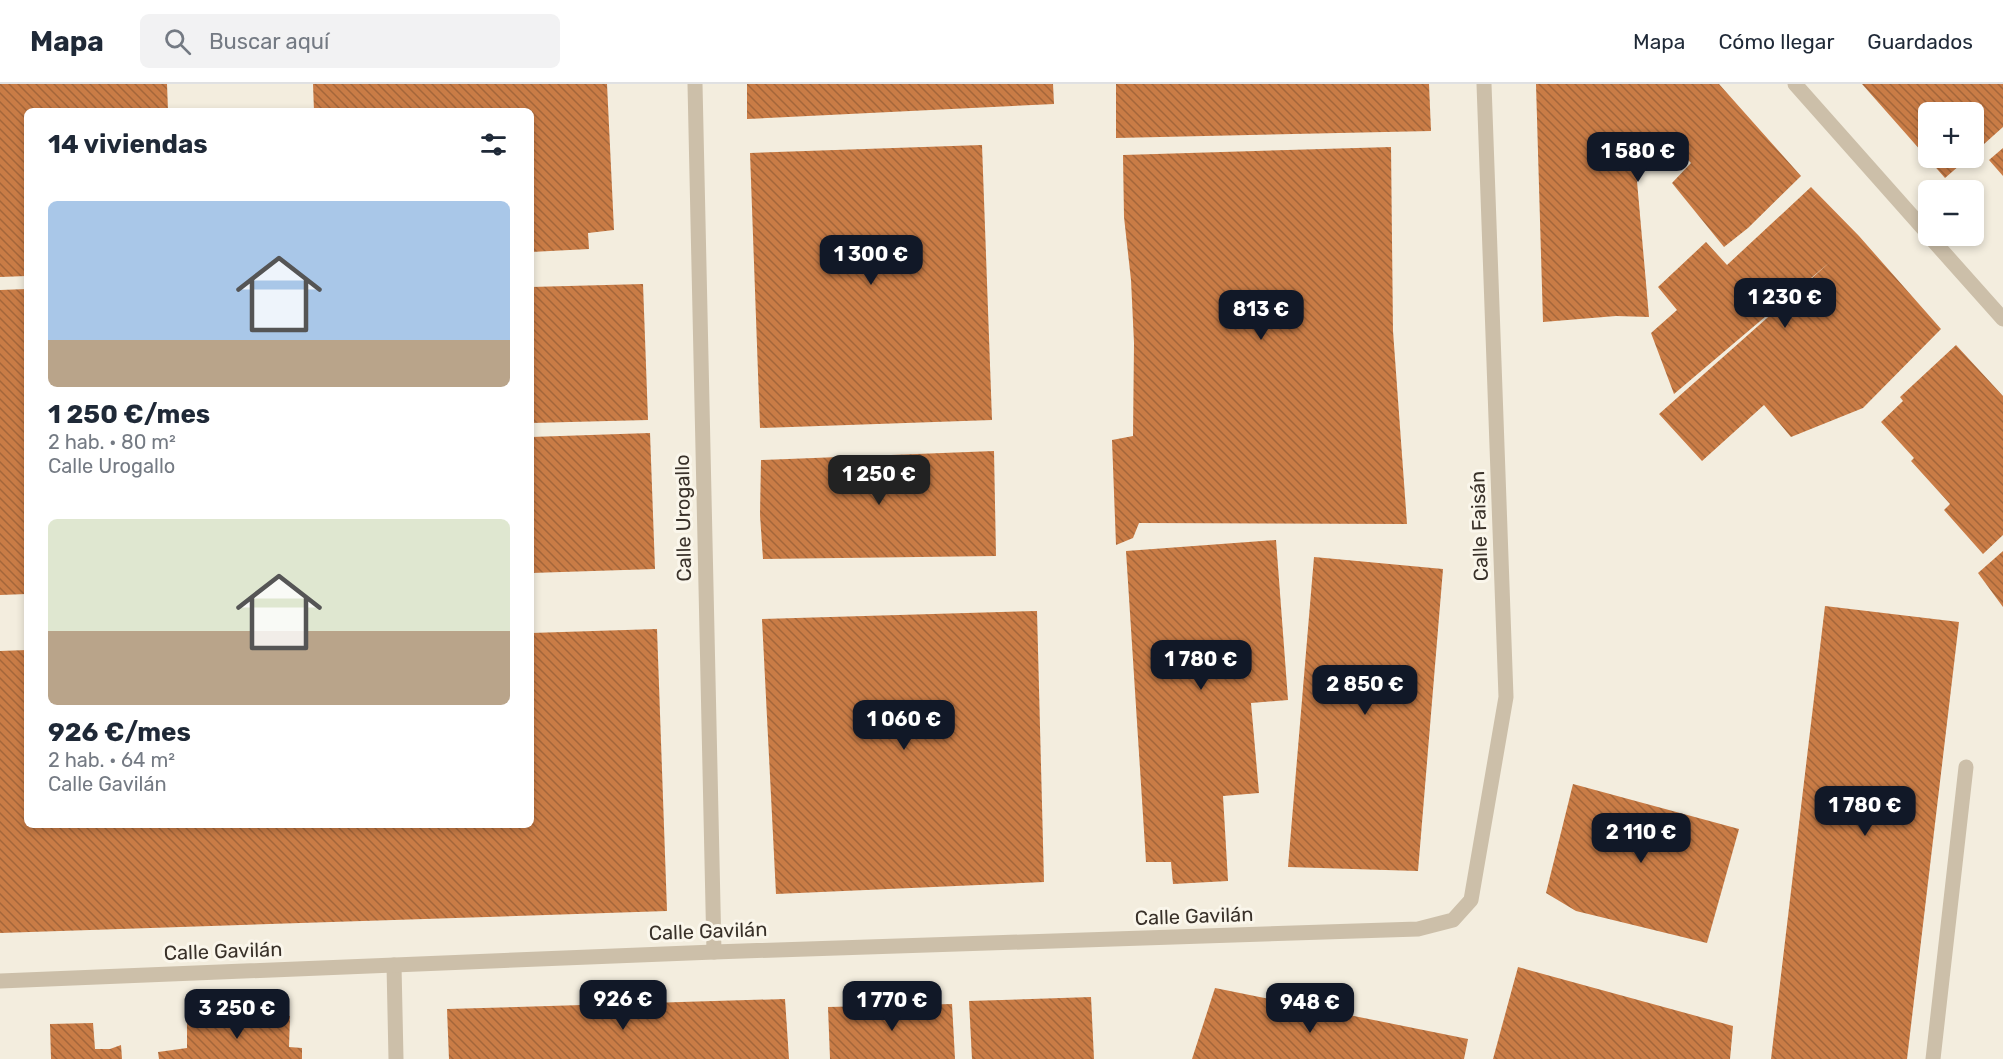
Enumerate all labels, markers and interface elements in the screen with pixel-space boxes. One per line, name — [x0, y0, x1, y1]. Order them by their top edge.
search box — [140, 14, 560, 68]
text: Mapa — [30, 25, 104, 58]
icon: search — [161, 25, 194, 58]
text: Buscar aquí — [209, 28, 329, 55]
text: Mapa — [1633, 29, 1685, 54]
text: Cómo llegar — [1718, 29, 1834, 54]
text: Guardados — [1867, 29, 1973, 54]
map controls — [1918, 102, 1984, 246]
button: + — [1918, 102, 1984, 168]
icon: filters — [477, 128, 510, 161]
text: 14 viviendas — [48, 129, 208, 160]
pin: 1 580 € — [1583, 132, 1693, 183]
text: 1 580 € — [1601, 139, 1675, 163]
button: − — [1918, 180, 1984, 246]
pin: 1 300 € — [816, 235, 926, 286]
icon: home — [225, 240, 333, 348]
text: 1 300 € — [834, 242, 908, 266]
pin: 1 230 € — [1730, 278, 1840, 329]
text: 1 230 € — [1748, 285, 1822, 309]
pin: 813 € — [1219, 290, 1303, 341]
text: 813 € — [1233, 297, 1289, 321]
text: 1 250 €/mes — [48, 399, 210, 430]
text: 2 hab. · 80 m² — [48, 430, 176, 454]
text: Calle Urogallo — [48, 454, 175, 478]
street label: Calle Urogallo — [670, 454, 696, 582]
pin: 1 250 € — [824, 455, 934, 506]
text: 1 250 € — [842, 462, 916, 486]
street label: Calle Faisán — [1465, 470, 1493, 582]
icon: home — [225, 558, 333, 666]
pin: 1 780 € — [1146, 640, 1256, 691]
text: 1 780 € — [1165, 647, 1237, 671]
pin: 2 850 € — [1310, 665, 1420, 716]
text: 2 850 € — [1326, 672, 1404, 696]
pin: 1 060 € — [849, 700, 959, 751]
text: 1 060 € — [867, 707, 941, 731]
text: 926 €/mes — [48, 717, 191, 748]
text: 2 hab. · 64 m² — [48, 748, 175, 772]
text: Calle Gavilán — [48, 772, 167, 796]
pin: 1 780 € — [1810, 786, 1920, 837]
text: 1 780 € — [1829, 793, 1901, 817]
pin: 2 110 € — [1586, 813, 1696, 864]
text: 2 110 € — [1606, 820, 1676, 844]
street label: Calle Gavilán — [1134, 902, 1254, 930]
street label: Calle Gavilán — [648, 917, 768, 945]
street label: Calle Gavilán — [163, 937, 283, 965]
pin: 926 € — [581, 980, 665, 1031]
pin: 1 770 € — [837, 981, 947, 1032]
pin: 948 € — [1268, 983, 1352, 1034]
text: 926 € — [594, 987, 652, 1011]
text: 1 770 € — [857, 988, 927, 1012]
pin: 3 250 € — [182, 989, 292, 1040]
text: 948 € — [1280, 990, 1340, 1014]
text: 3 250 € — [199, 996, 275, 1020]

